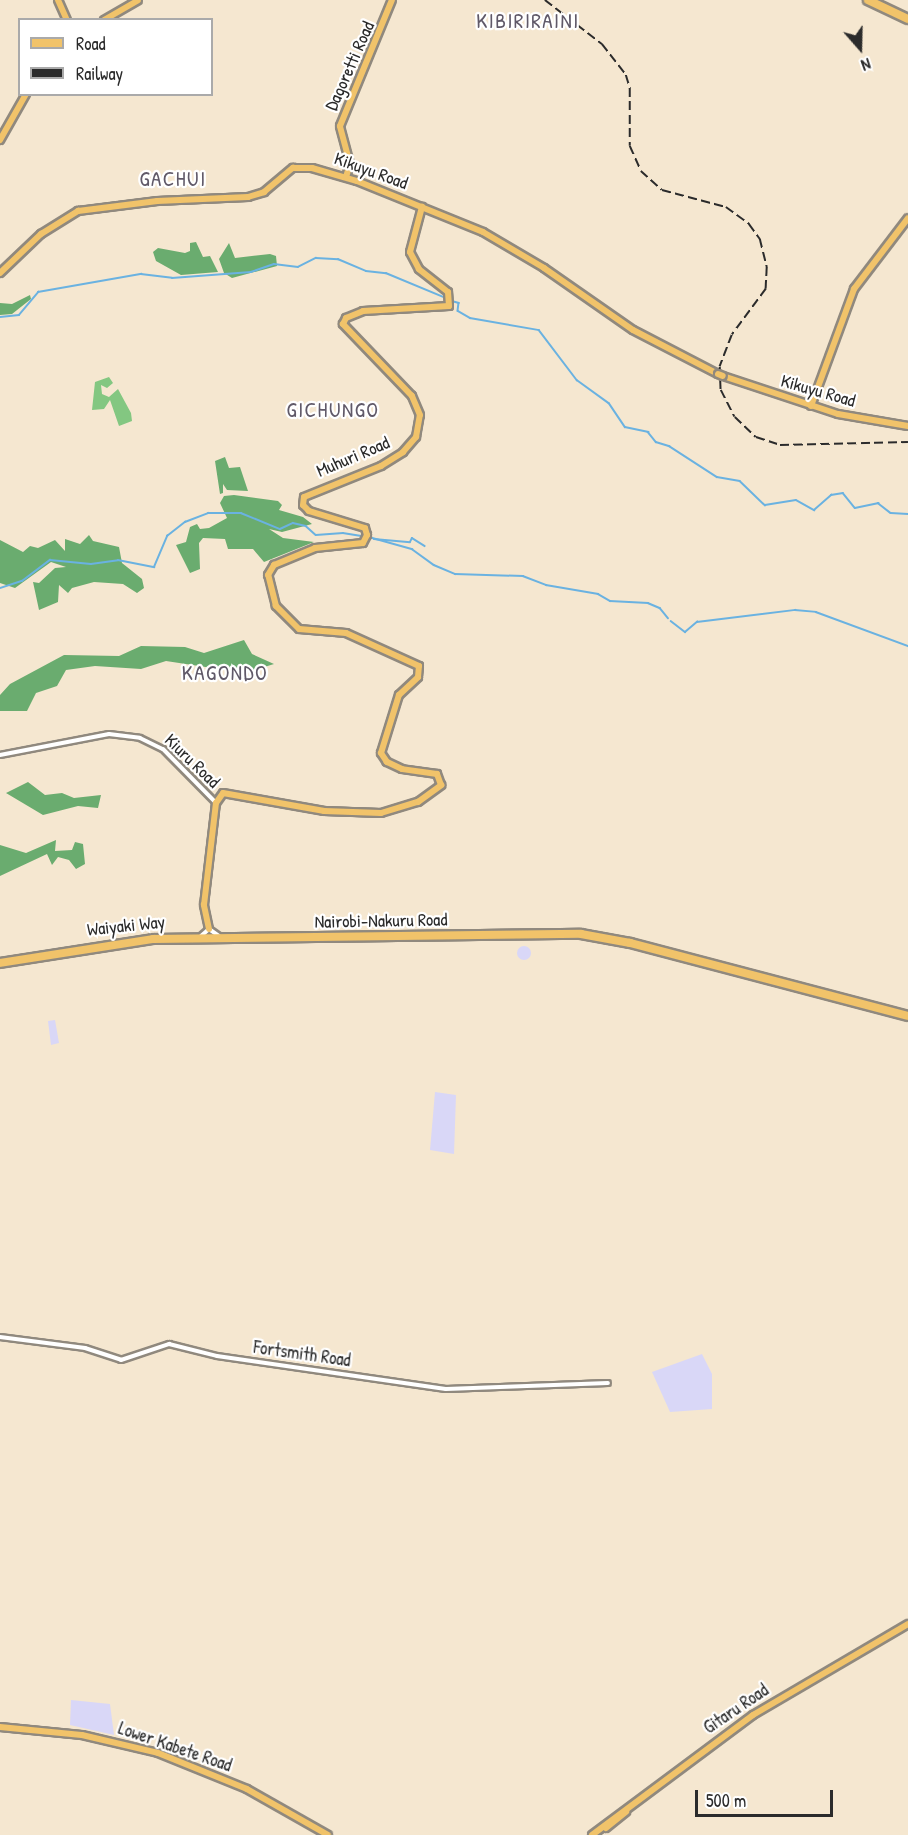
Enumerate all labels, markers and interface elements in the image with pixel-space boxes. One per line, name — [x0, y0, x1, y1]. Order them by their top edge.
district label: KIBIRIRAINI — [476, 8, 580, 34]
legend — [18, 18, 213, 96]
street label: Dagoretti Road — [321, 18, 379, 114]
north arrow — [830, 18, 890, 78]
text: Road — [76, 31, 106, 56]
text: N — [858, 53, 874, 77]
text: Railway — [76, 61, 123, 86]
street label: Kikuyu Road — [331, 148, 411, 194]
district label: GACHUI — [139, 166, 207, 192]
street label: Kikuyu Road — [778, 370, 858, 412]
district label: GICHUNGO — [287, 397, 379, 423]
street label: Muhuri Road — [313, 432, 393, 482]
district label: KAGONDO — [182, 660, 268, 686]
street label: Kiuru Road — [160, 729, 224, 793]
street label: Nairobi-Nakuru Road — [315, 909, 447, 933]
street label: Waiyaki Way — [86, 911, 166, 941]
street label: Fortsmith Road — [252, 1337, 352, 1371]
street label: Gitaru Road — [699, 1679, 773, 1739]
street label: Lower Kabete Road — [115, 1717, 235, 1777]
scale bar — [698, 1778, 836, 1816]
text: 500 m — [706, 1788, 746, 1813]

